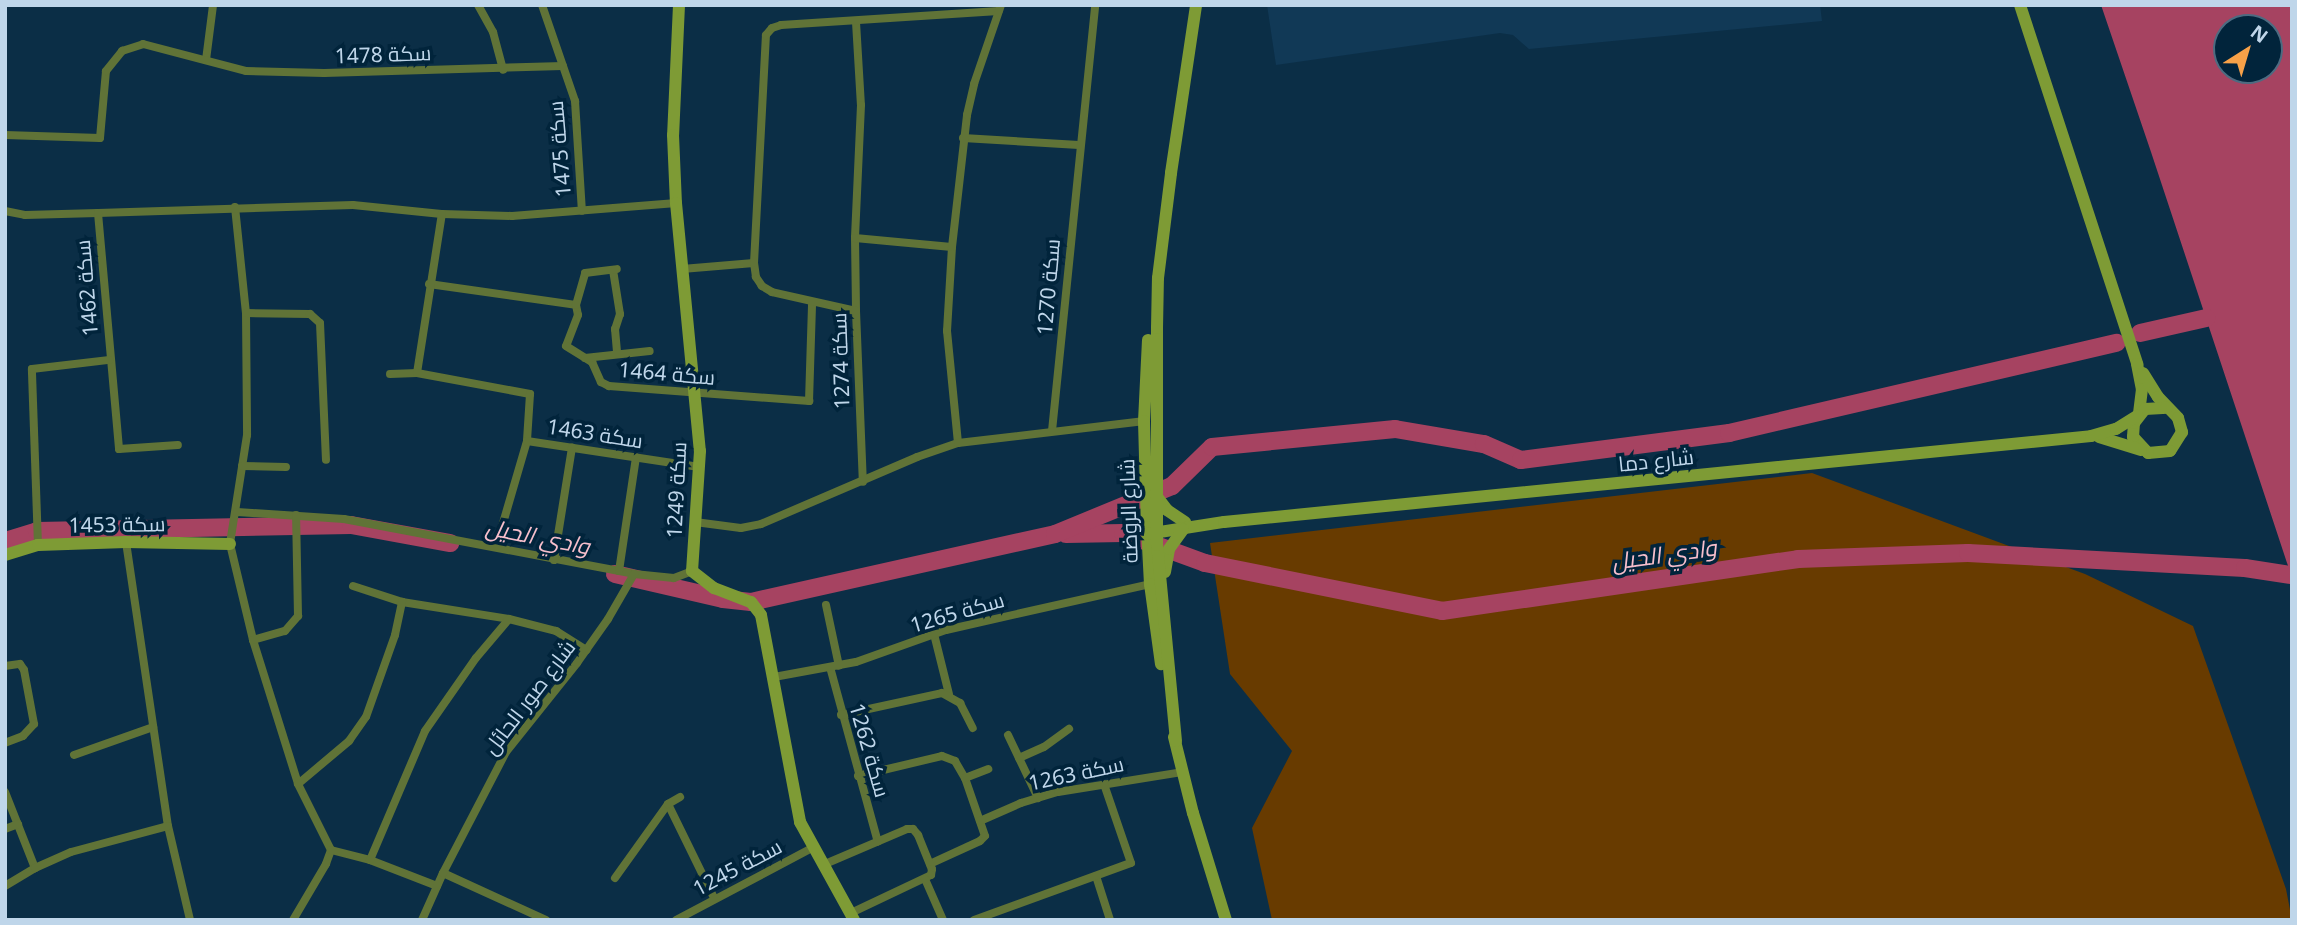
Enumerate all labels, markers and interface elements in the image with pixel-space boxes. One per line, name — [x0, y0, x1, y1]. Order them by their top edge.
north arrow — [2213, 14, 2283, 84]
text: N — [2245, 19, 2273, 49]
street label: سكة 1478 — [334, 40, 432, 68]
street label: سكة 1475 — [542, 100, 576, 198]
street label: سكة 1270 — [1031, 238, 1065, 336]
street label: سكة 1462 — [69, 239, 103, 337]
street label: سكة 1274 — [826, 312, 854, 410]
street label: سكة 1464 — [618, 356, 716, 390]
street label: سكة 1463 — [545, 413, 645, 453]
street label: سكة 1249 — [661, 441, 691, 539]
street label: شارع دما — [1617, 443, 1695, 477]
street label: شارع الروضة — [1114, 458, 1142, 564]
street label: سكة 1453 — [68, 511, 166, 537]
water label: وادي الحيل — [484, 512, 592, 560]
water label: وادي الحيل — [1610, 533, 1718, 575]
street label: سكة 1265 — [907, 587, 1007, 637]
street label: شارع صور الحائل — [478, 635, 580, 759]
street label: سكة 1262 — [845, 700, 895, 800]
street label: سكة 1263 — [1026, 751, 1126, 795]
street label: سكة 1245 — [688, 833, 786, 901]

